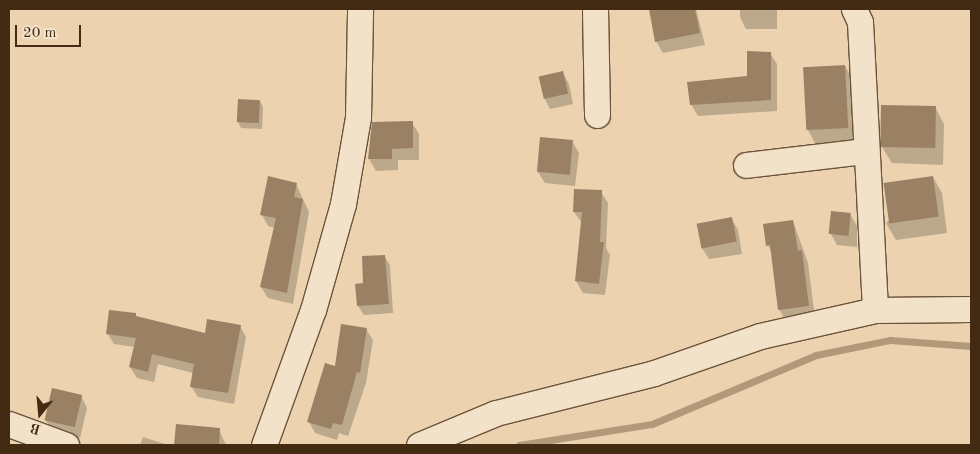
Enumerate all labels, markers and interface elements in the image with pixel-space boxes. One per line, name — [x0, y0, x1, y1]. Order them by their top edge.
scale bar — [18, 15, 84, 47]
text: 20 m — [23, 26, 57, 41]
north arrow — [15, 389, 65, 439]
text: B — [29, 420, 42, 436]

